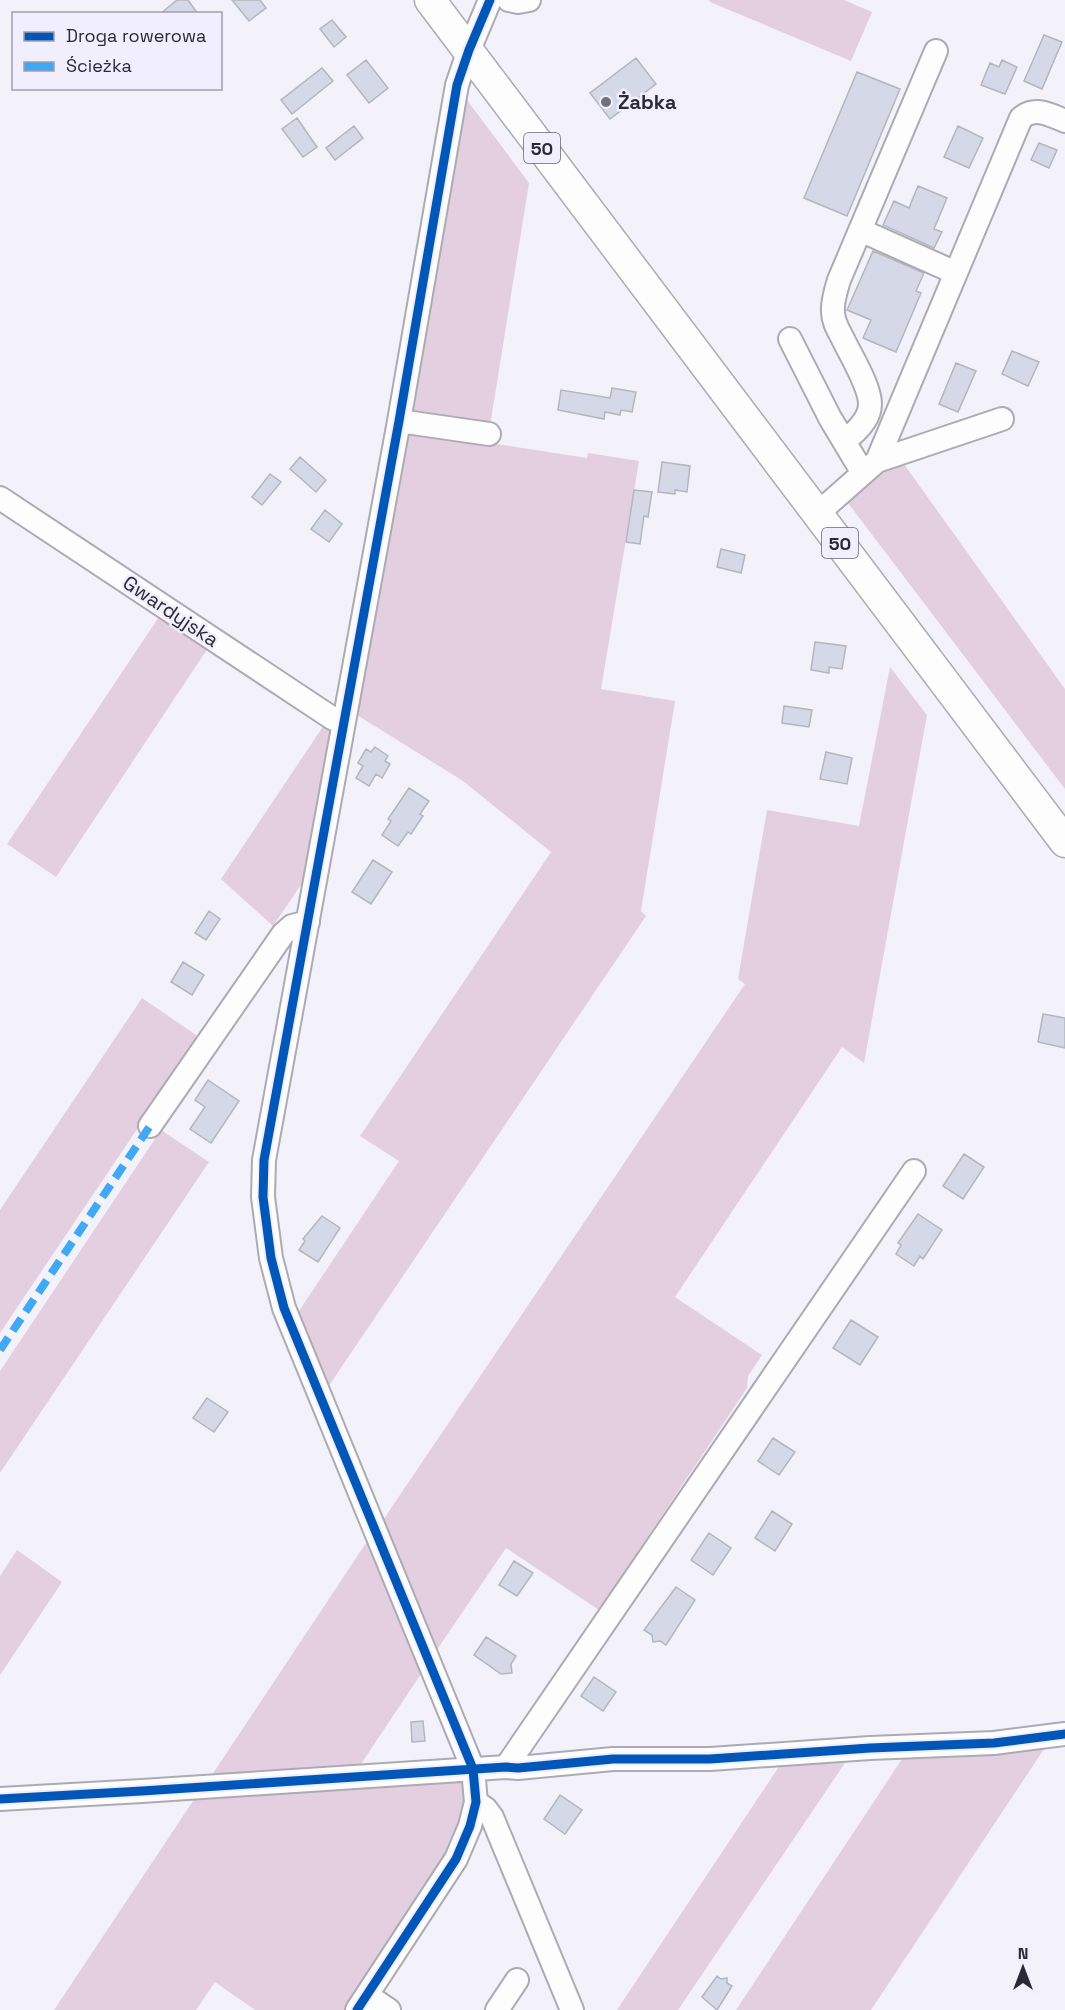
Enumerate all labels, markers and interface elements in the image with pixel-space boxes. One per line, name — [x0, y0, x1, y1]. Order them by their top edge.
legend — [12, 12, 222, 90]
text: Droga rowerowa — [66, 24, 206, 47]
text: Ścieżka — [66, 54, 132, 77]
place label: Żabka — [618, 89, 677, 115]
marker: Żabka — [599, 95, 613, 109]
road number: 50 — [524, 133, 560, 163]
road number: 50 — [822, 528, 858, 558]
street label: Gwardyjska — [118, 569, 224, 653]
north arrow — [993, 1938, 1053, 1998]
text: N — [1018, 1943, 1028, 1964]

